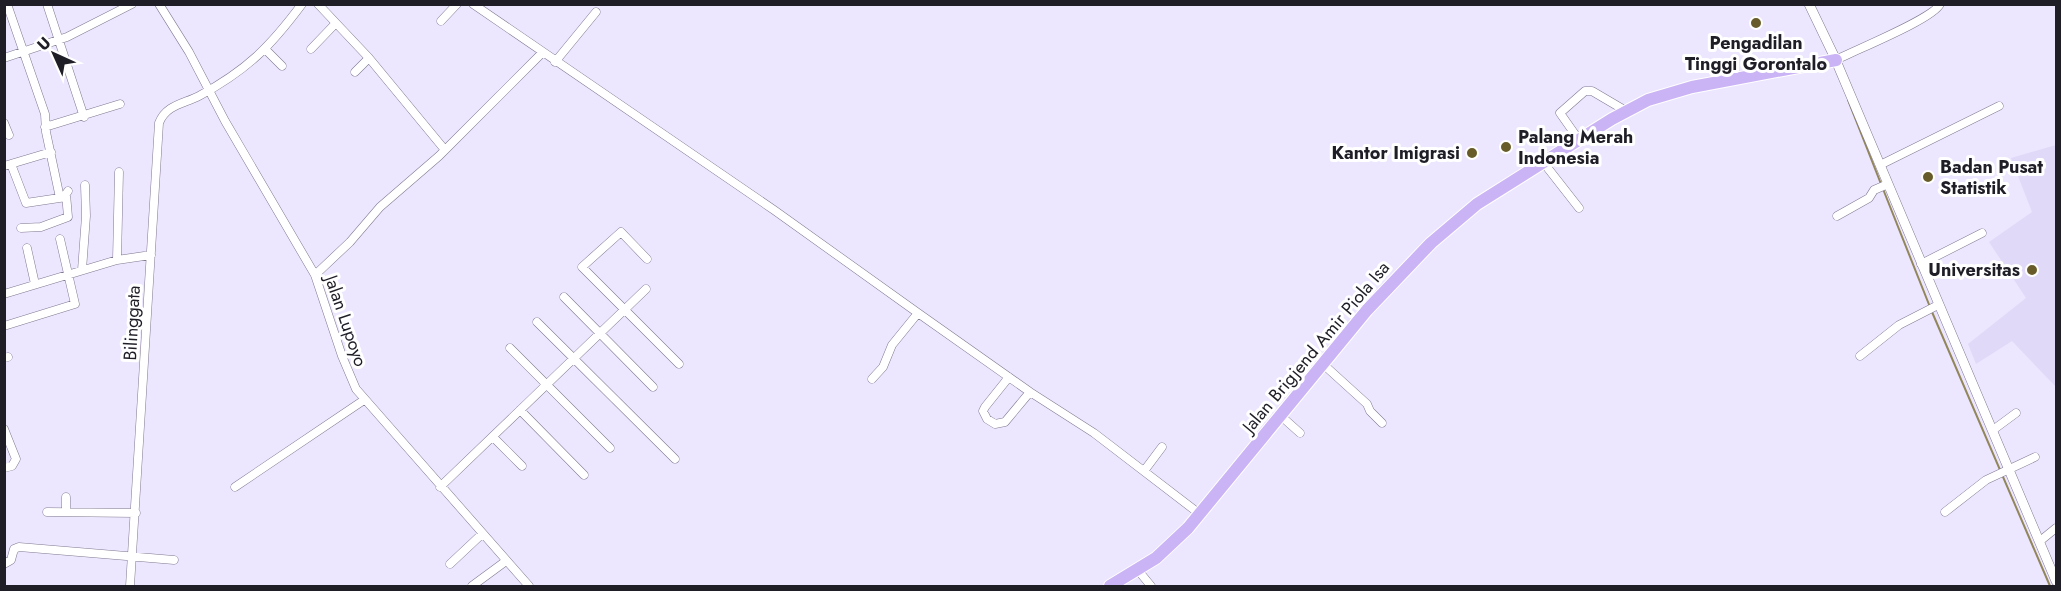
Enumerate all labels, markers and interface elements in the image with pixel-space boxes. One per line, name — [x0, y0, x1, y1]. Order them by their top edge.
marker: Pengadilan Tinggi Gorontalo — [1749, 16, 1763, 30]
north arrow — [24, 24, 84, 84]
place label: Pengadilan Tinggi Gorontalo — [1685, 30, 1827, 77]
text: U — [32, 32, 56, 56]
place label: Palang Merah Indonesia — [1518, 124, 1633, 171]
place label: Kantor Imigrasi — [1331, 140, 1460, 166]
marker: Palang Merah Indonesia — [1499, 140, 1513, 154]
marker: Kantor Imigrasi — [1465, 146, 1479, 160]
place label: Badan Pusat Statistik — [1940, 154, 2043, 201]
marker: Badan Pusat Statistik — [1921, 170, 1935, 184]
street label: Jalan Brigjend Amir Piola Isa — [1235, 256, 1396, 440]
place label: Universitas — [1928, 257, 2020, 283]
marker: Universitas — [2025, 263, 2039, 277]
street label: Jalan Lupoyo — [318, 270, 374, 370]
street label: Bilinggata — [117, 285, 147, 361]

